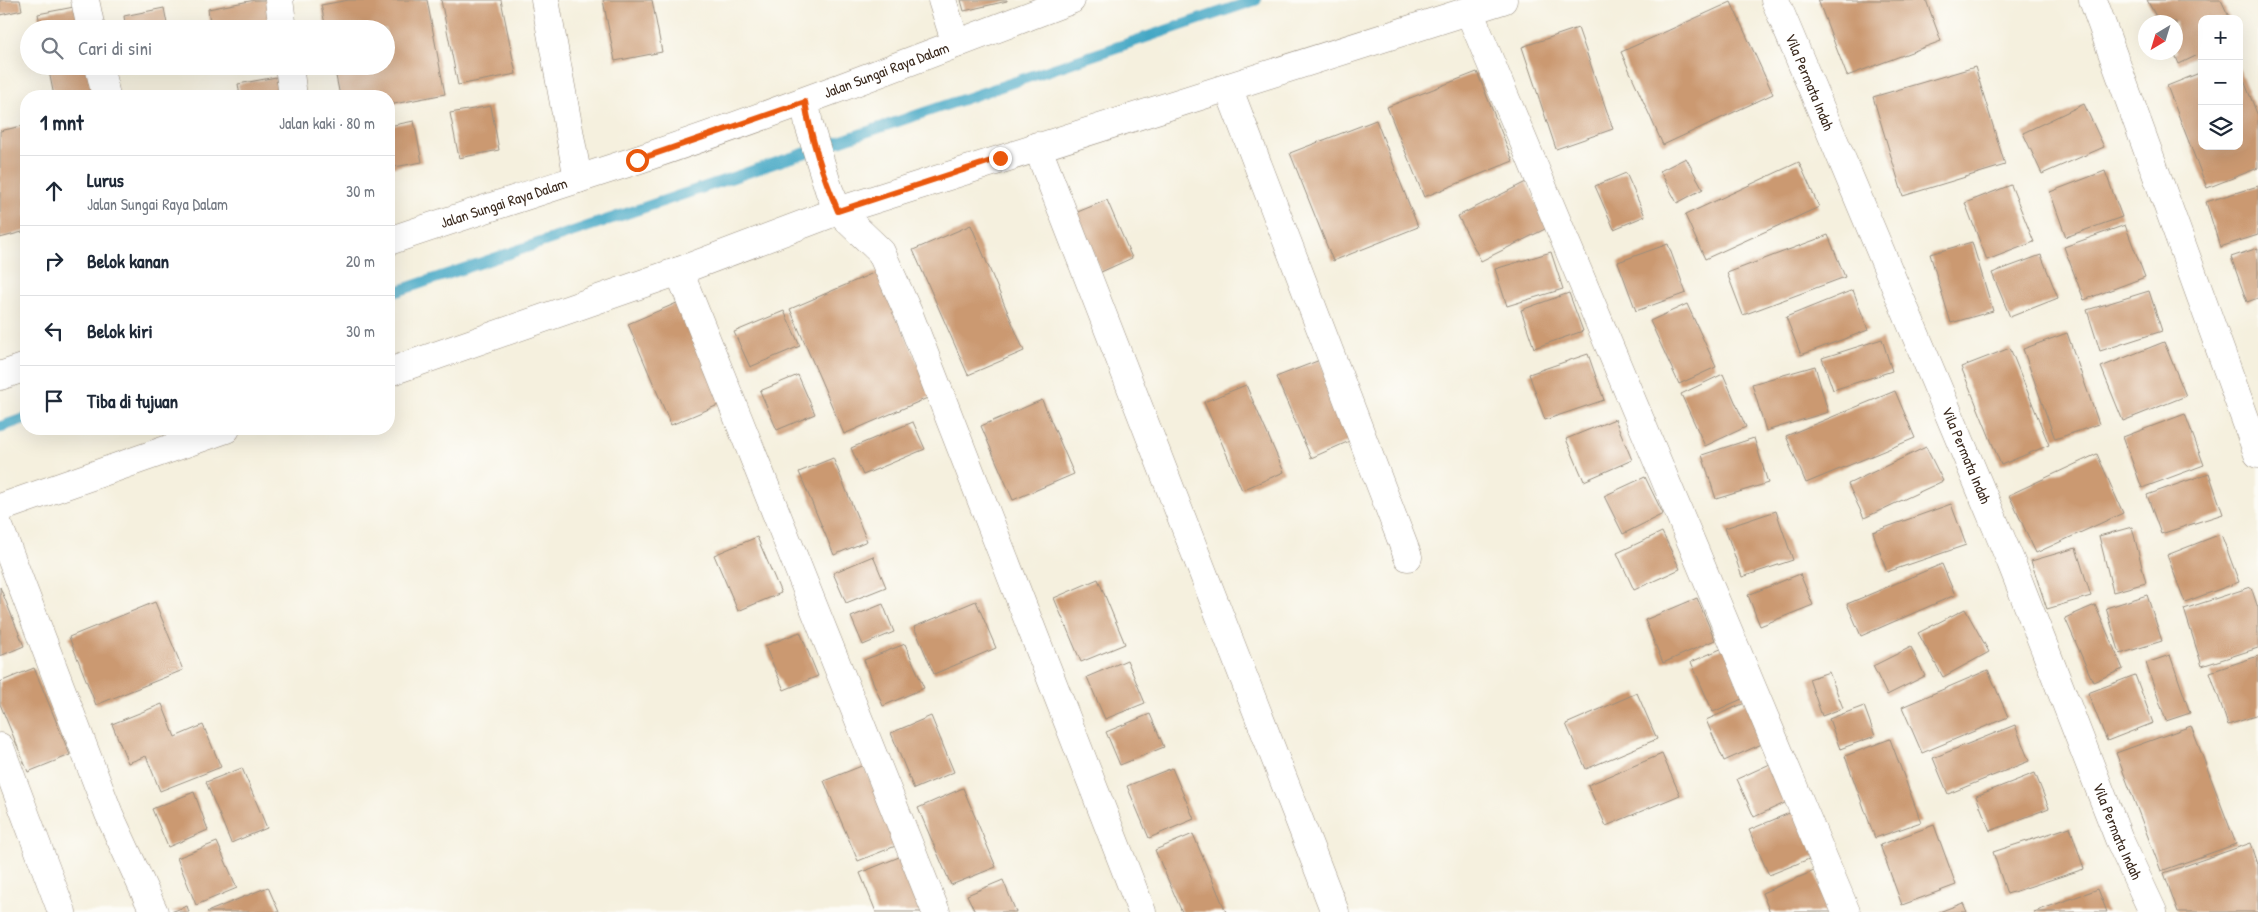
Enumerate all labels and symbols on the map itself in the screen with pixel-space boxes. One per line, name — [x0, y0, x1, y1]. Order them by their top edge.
north arrow — [2138, 15, 2183, 60]
street label: Vila Permata Indah — [1780, 30, 1840, 133]
street label: Jalan Sungai Raya Dalam — [821, 37, 952, 103]
route end — [989, 147, 1012, 170]
route start — [626, 149, 649, 172]
street label: Jalan Sungai Raya Dalam — [438, 172, 570, 233]
street label: Vila Permata Indah — [1937, 404, 1996, 507]
street label: Vila Permata Indah — [2088, 780, 2147, 883]

